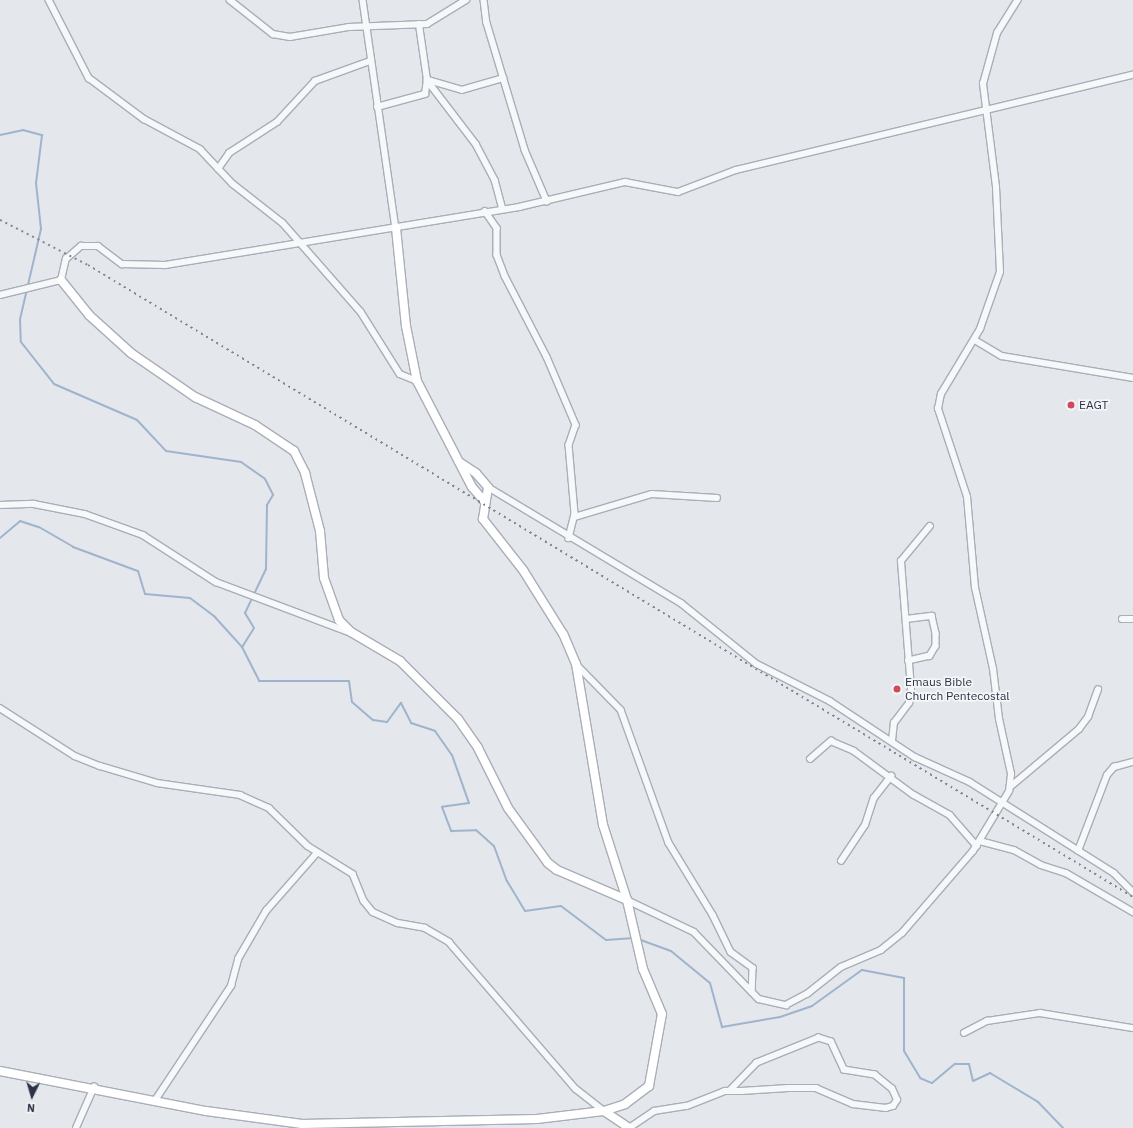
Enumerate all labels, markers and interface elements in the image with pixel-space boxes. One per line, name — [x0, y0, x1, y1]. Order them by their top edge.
place label: EAGT — [1079, 398, 1108, 412]
marker: EAGT — [1066, 400, 1076, 410]
place label: Emaus Bible Church Pentecostal — [905, 675, 1010, 703]
marker: Emaus Bible Church Pentecostal — [892, 684, 902, 694]
north arrow — [12, 1076, 52, 1116]
text: N — [26, 1101, 36, 1115]

